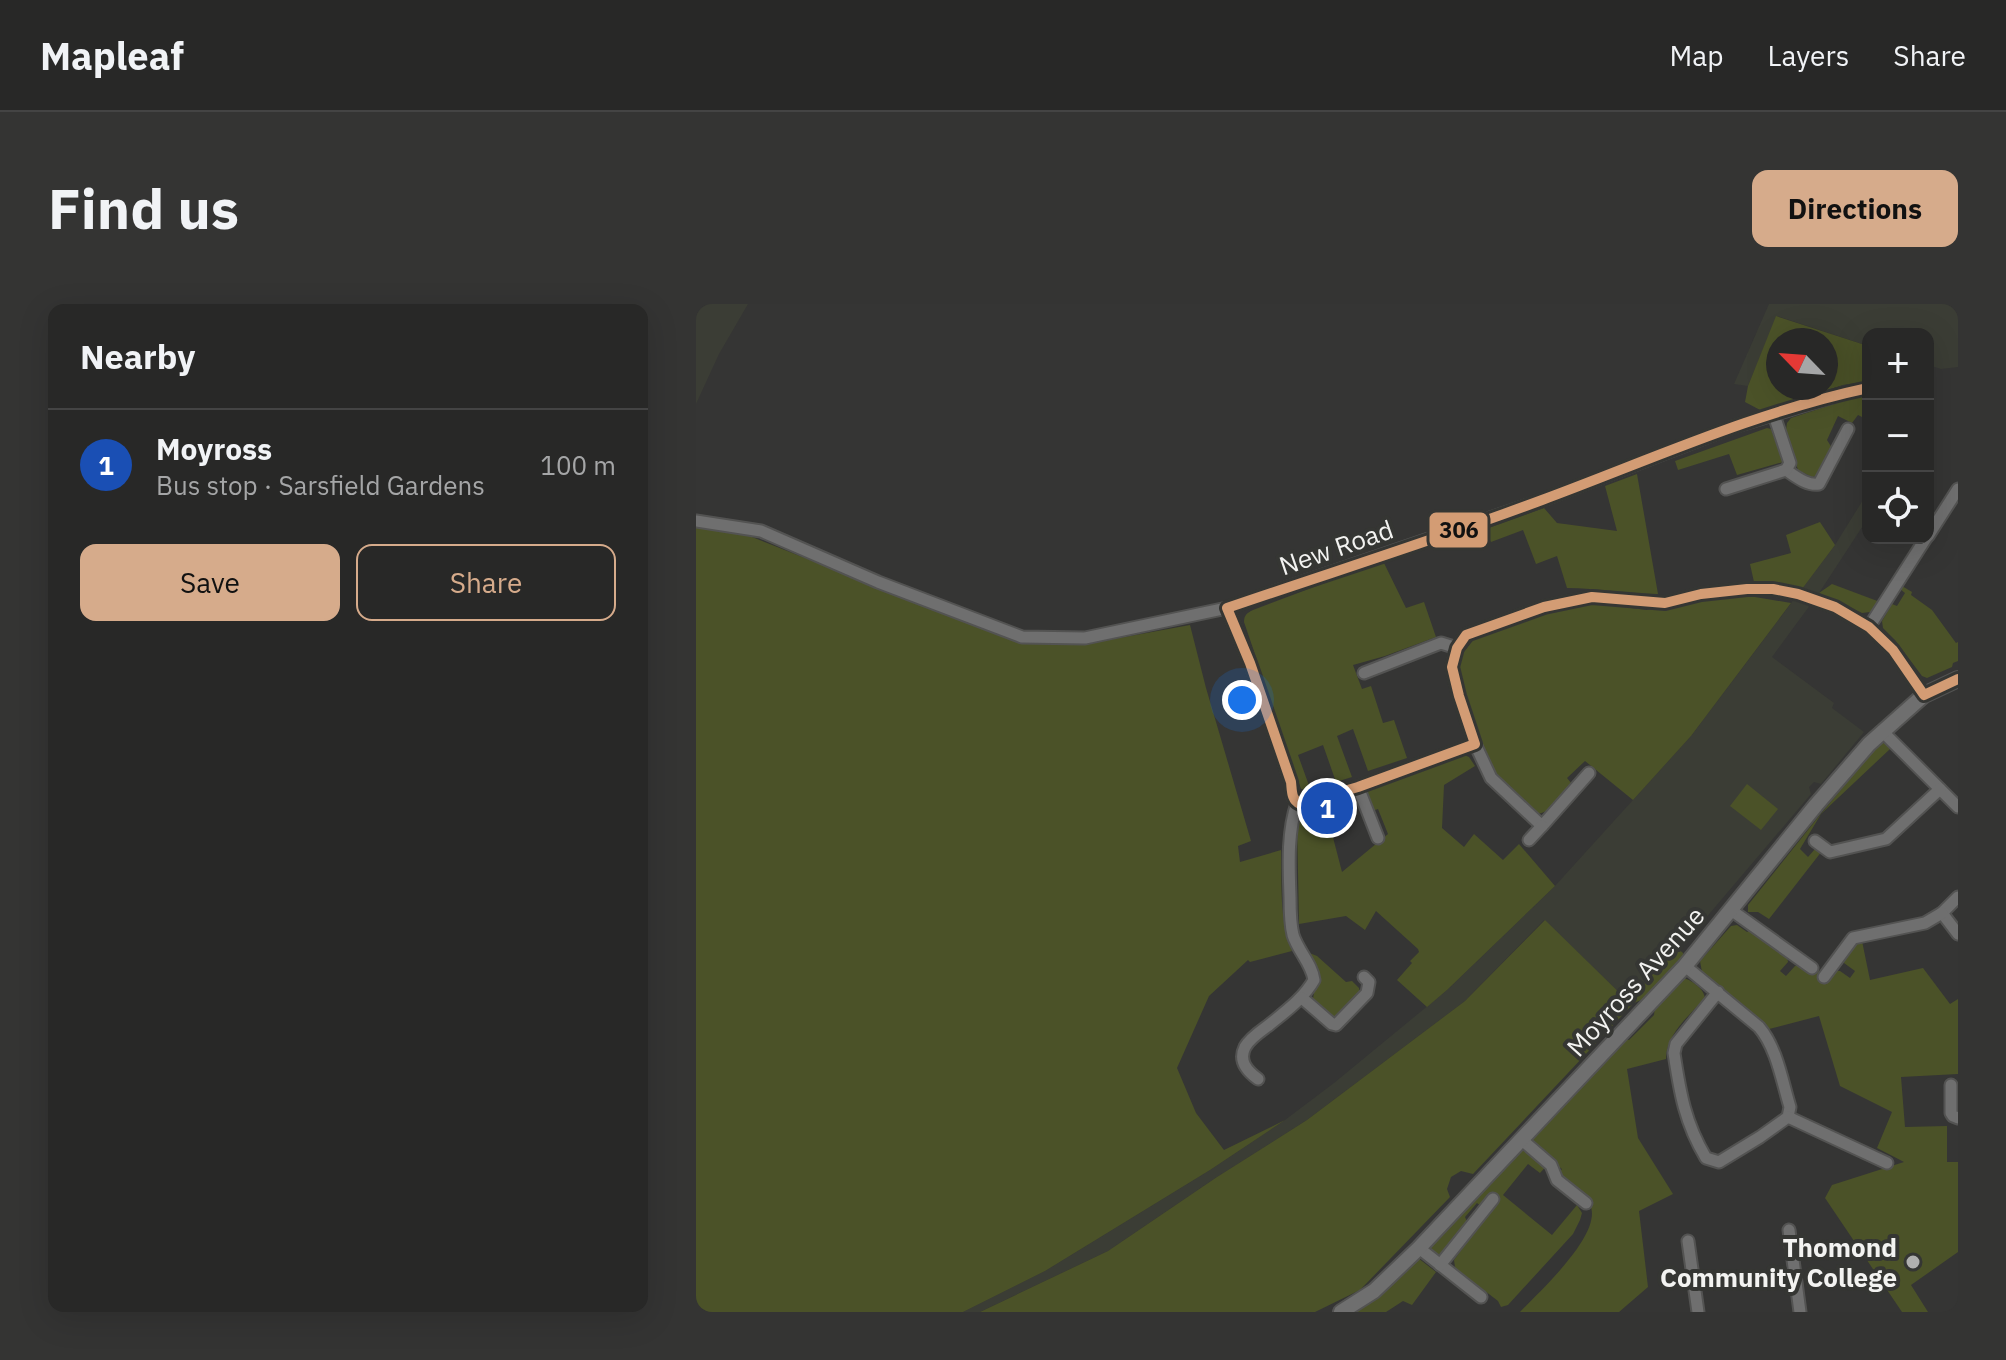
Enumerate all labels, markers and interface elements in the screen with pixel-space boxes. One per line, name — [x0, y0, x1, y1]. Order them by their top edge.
text: Mapleaf — [40, 31, 184, 80]
text: Map — [1669, 37, 1723, 74]
text: Layers — [1767, 37, 1849, 74]
text: Share — [1893, 37, 1966, 74]
button: Directions — [1752, 170, 1958, 247]
text: Find us — [48, 172, 239, 244]
north arrow — [1766, 328, 1838, 400]
map controls — [1862, 328, 1934, 544]
button: + — [1862, 328, 1934, 400]
text: Nearby — [80, 334, 195, 378]
button: − — [1862, 400, 1934, 472]
text: Moyross — [156, 429, 272, 468]
text: 1 — [98, 448, 114, 482]
text: 100 m — [540, 448, 616, 482]
text: Bus stop · Sarsfield Gardens — [156, 468, 485, 502]
button: locate — [1862, 472, 1934, 544]
line badge: 306 — [1428, 511, 1489, 549]
street label: New Road — [1274, 512, 1398, 582]
text: 306 — [1439, 515, 1479, 544]
button: Save — [80, 544, 340, 621]
button: Share — [356, 544, 616, 621]
your location — [1222, 680, 1262, 720]
pin: 1 — [1301, 778, 1353, 838]
street label: Moyross Avenue — [1559, 899, 1711, 1063]
place label: Thomond Community College — [1660, 1230, 1897, 1294]
marker: Thomond Community College — [1904, 1253, 1922, 1271]

